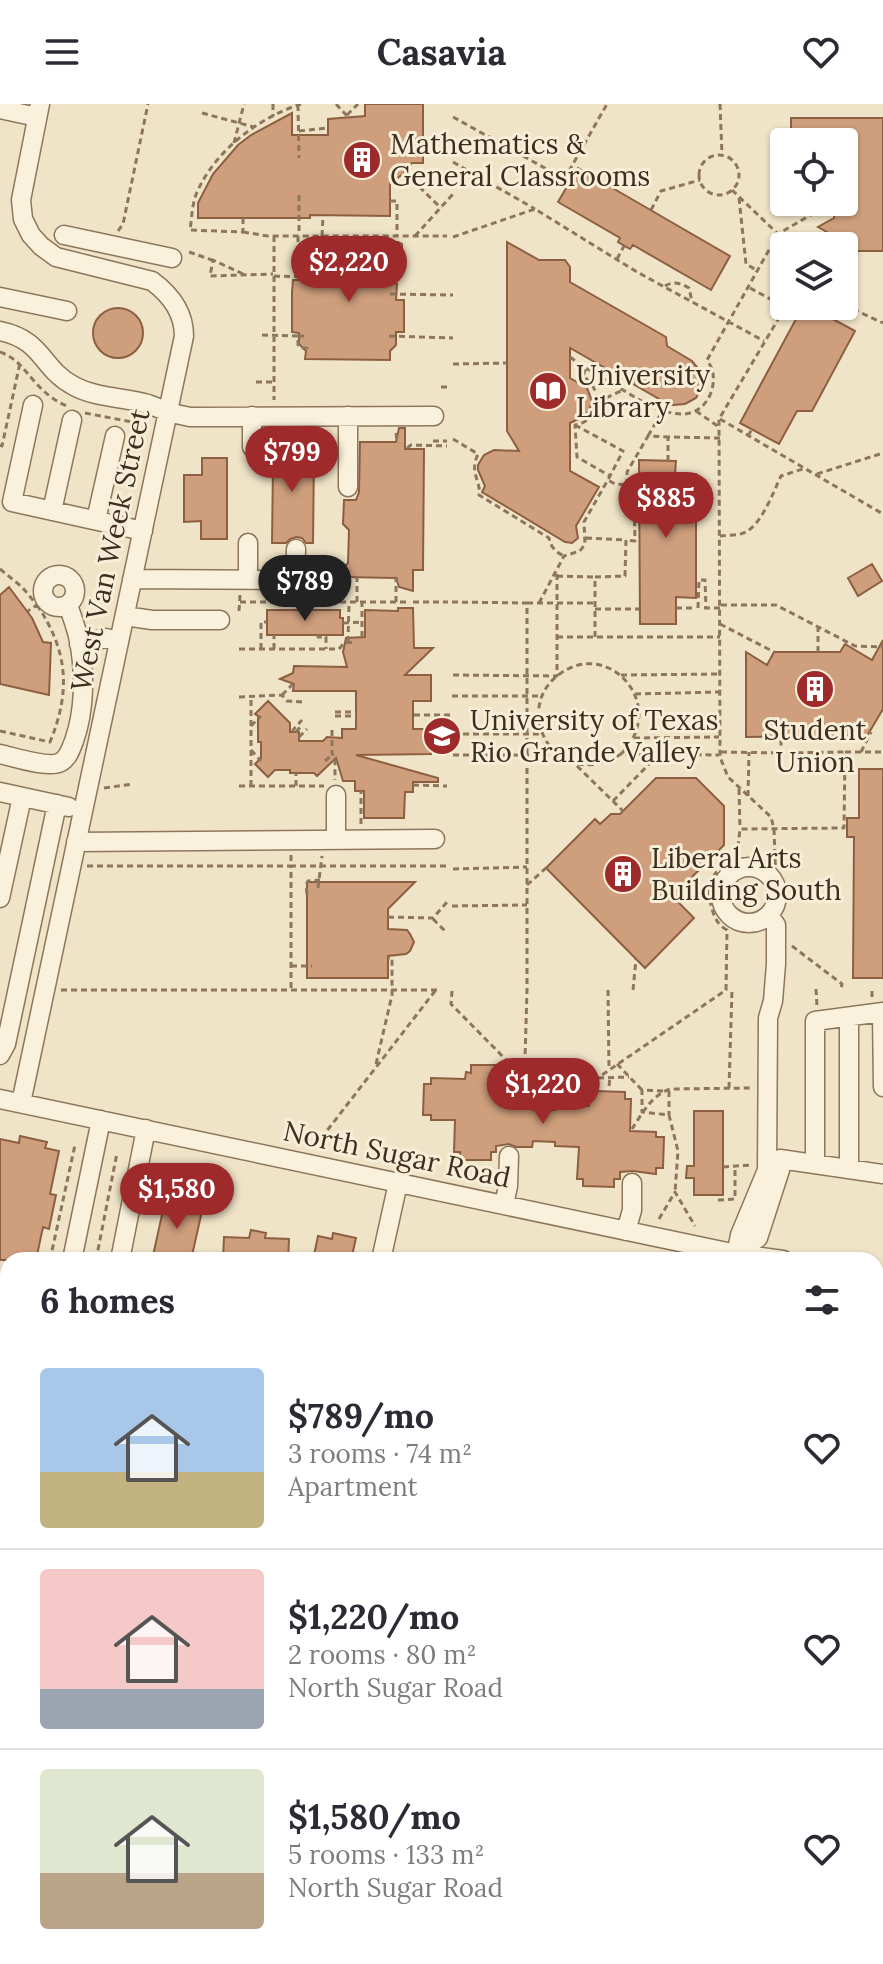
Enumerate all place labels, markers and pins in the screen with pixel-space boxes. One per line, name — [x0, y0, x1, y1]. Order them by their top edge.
place label: Mathematics & General Classrooms — [390, 126, 650, 194]
building icon: Mathematics & General Classrooms — [341, 139, 383, 181]
pin: $2,220 — [284, 236, 414, 304]
place label: University Library — [576, 357, 710, 425]
library icon: University Library — [527, 370, 569, 412]
pin: $799 — [245, 426, 339, 494]
pin: $885 — [619, 472, 713, 540]
pin: $789 — [258, 555, 352, 623]
building icon: Student Union — [794, 668, 836, 710]
place label: University of Texas Rio Grande Valley — [470, 702, 718, 770]
place label: Student Union — [764, 712, 867, 780]
school or university icon: University of Texas Rio Grande Valley — [421, 715, 463, 757]
place label: Liberal Arts Building South — [651, 840, 841, 908]
building icon: Liberal Arts Building South — [602, 853, 644, 895]
pin: $1,220 — [478, 1058, 608, 1126]
pin: $1,580 — [112, 1163, 242, 1231]

